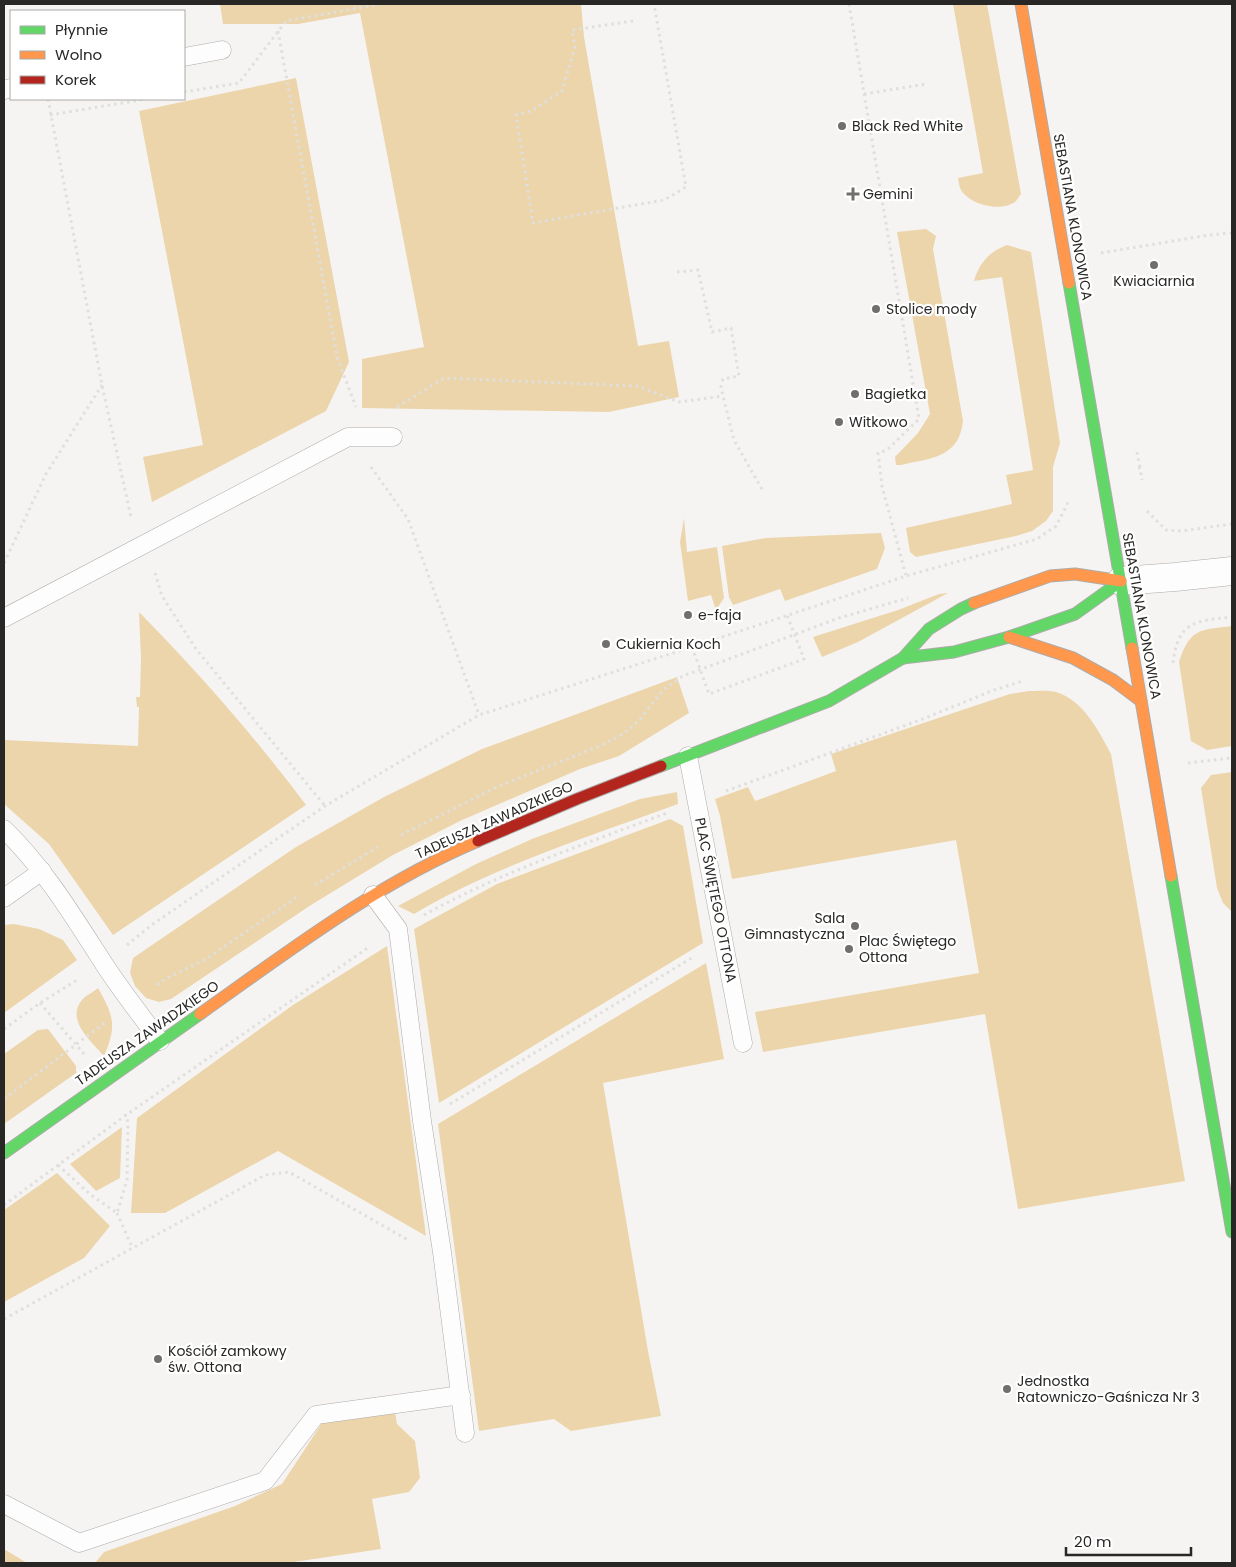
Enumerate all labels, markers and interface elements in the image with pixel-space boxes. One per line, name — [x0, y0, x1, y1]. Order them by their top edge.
legend — [10, 10, 185, 100]
text: Płynnie — [55, 19, 108, 40]
text: Wolno — [55, 44, 102, 65]
text: Korek — [55, 69, 96, 90]
place label: Black Red White — [852, 116, 963, 136]
marker: Black Red White — [836, 120, 848, 132]
street label: SEBASTIANA KLONOWICA — [1049, 132, 1097, 302]
place label: Gemini — [863, 184, 913, 204]
marker: Gemini — [847, 188, 859, 200]
marker: Kwiaciarnia — [1148, 259, 1160, 271]
place label: Kwiaciarnia — [1113, 271, 1195, 291]
place label: Stolice mody — [886, 299, 977, 319]
marker: Stolice mody — [870, 303, 882, 315]
place label: Bagietka — [865, 384, 926, 404]
marker: Bagietka — [849, 388, 861, 400]
place label: Witkowo — [849, 412, 908, 432]
marker: Witkowo — [833, 416, 845, 428]
street label: SEBASTIANA KLONOWICA — [1118, 531, 1166, 701]
place label: e-faja — [698, 605, 741, 625]
marker: e-faja — [682, 609, 694, 621]
place label: Cukiernia Koch — [616, 634, 721, 654]
marker: Cukiernia Koch — [600, 638, 612, 650]
street label: TADEUSZA ZAWADZKIEGO — [412, 776, 576, 864]
street label: PLAC ŚWIĘTEGO OTTONA — [690, 816, 742, 984]
place label: Sala Gimnastyczna — [744, 908, 845, 944]
marker: Sala Gimnastyczna — [849, 920, 861, 932]
place label: Plac Świętego Ottona — [859, 931, 956, 967]
marker: Plac Świętego Ottona — [843, 943, 855, 955]
street label: TADEUSZA ZAWADZKIEGO — [71, 976, 223, 1090]
place label: Kościół zamkowy św. Ottona — [168, 1341, 287, 1377]
marker: Kościół zamkowy św. Ottona — [152, 1353, 164, 1365]
place label: Jednostka Ratowniczo-Gaśnicza Nr 3 — [1017, 1371, 1200, 1407]
marker: Jednostka Ratowniczo-Gaśnicza Nr 3 — [1001, 1383, 1013, 1395]
scale bar — [1066, 1524, 1191, 1556]
text: 20 m — [1074, 1531, 1112, 1552]

